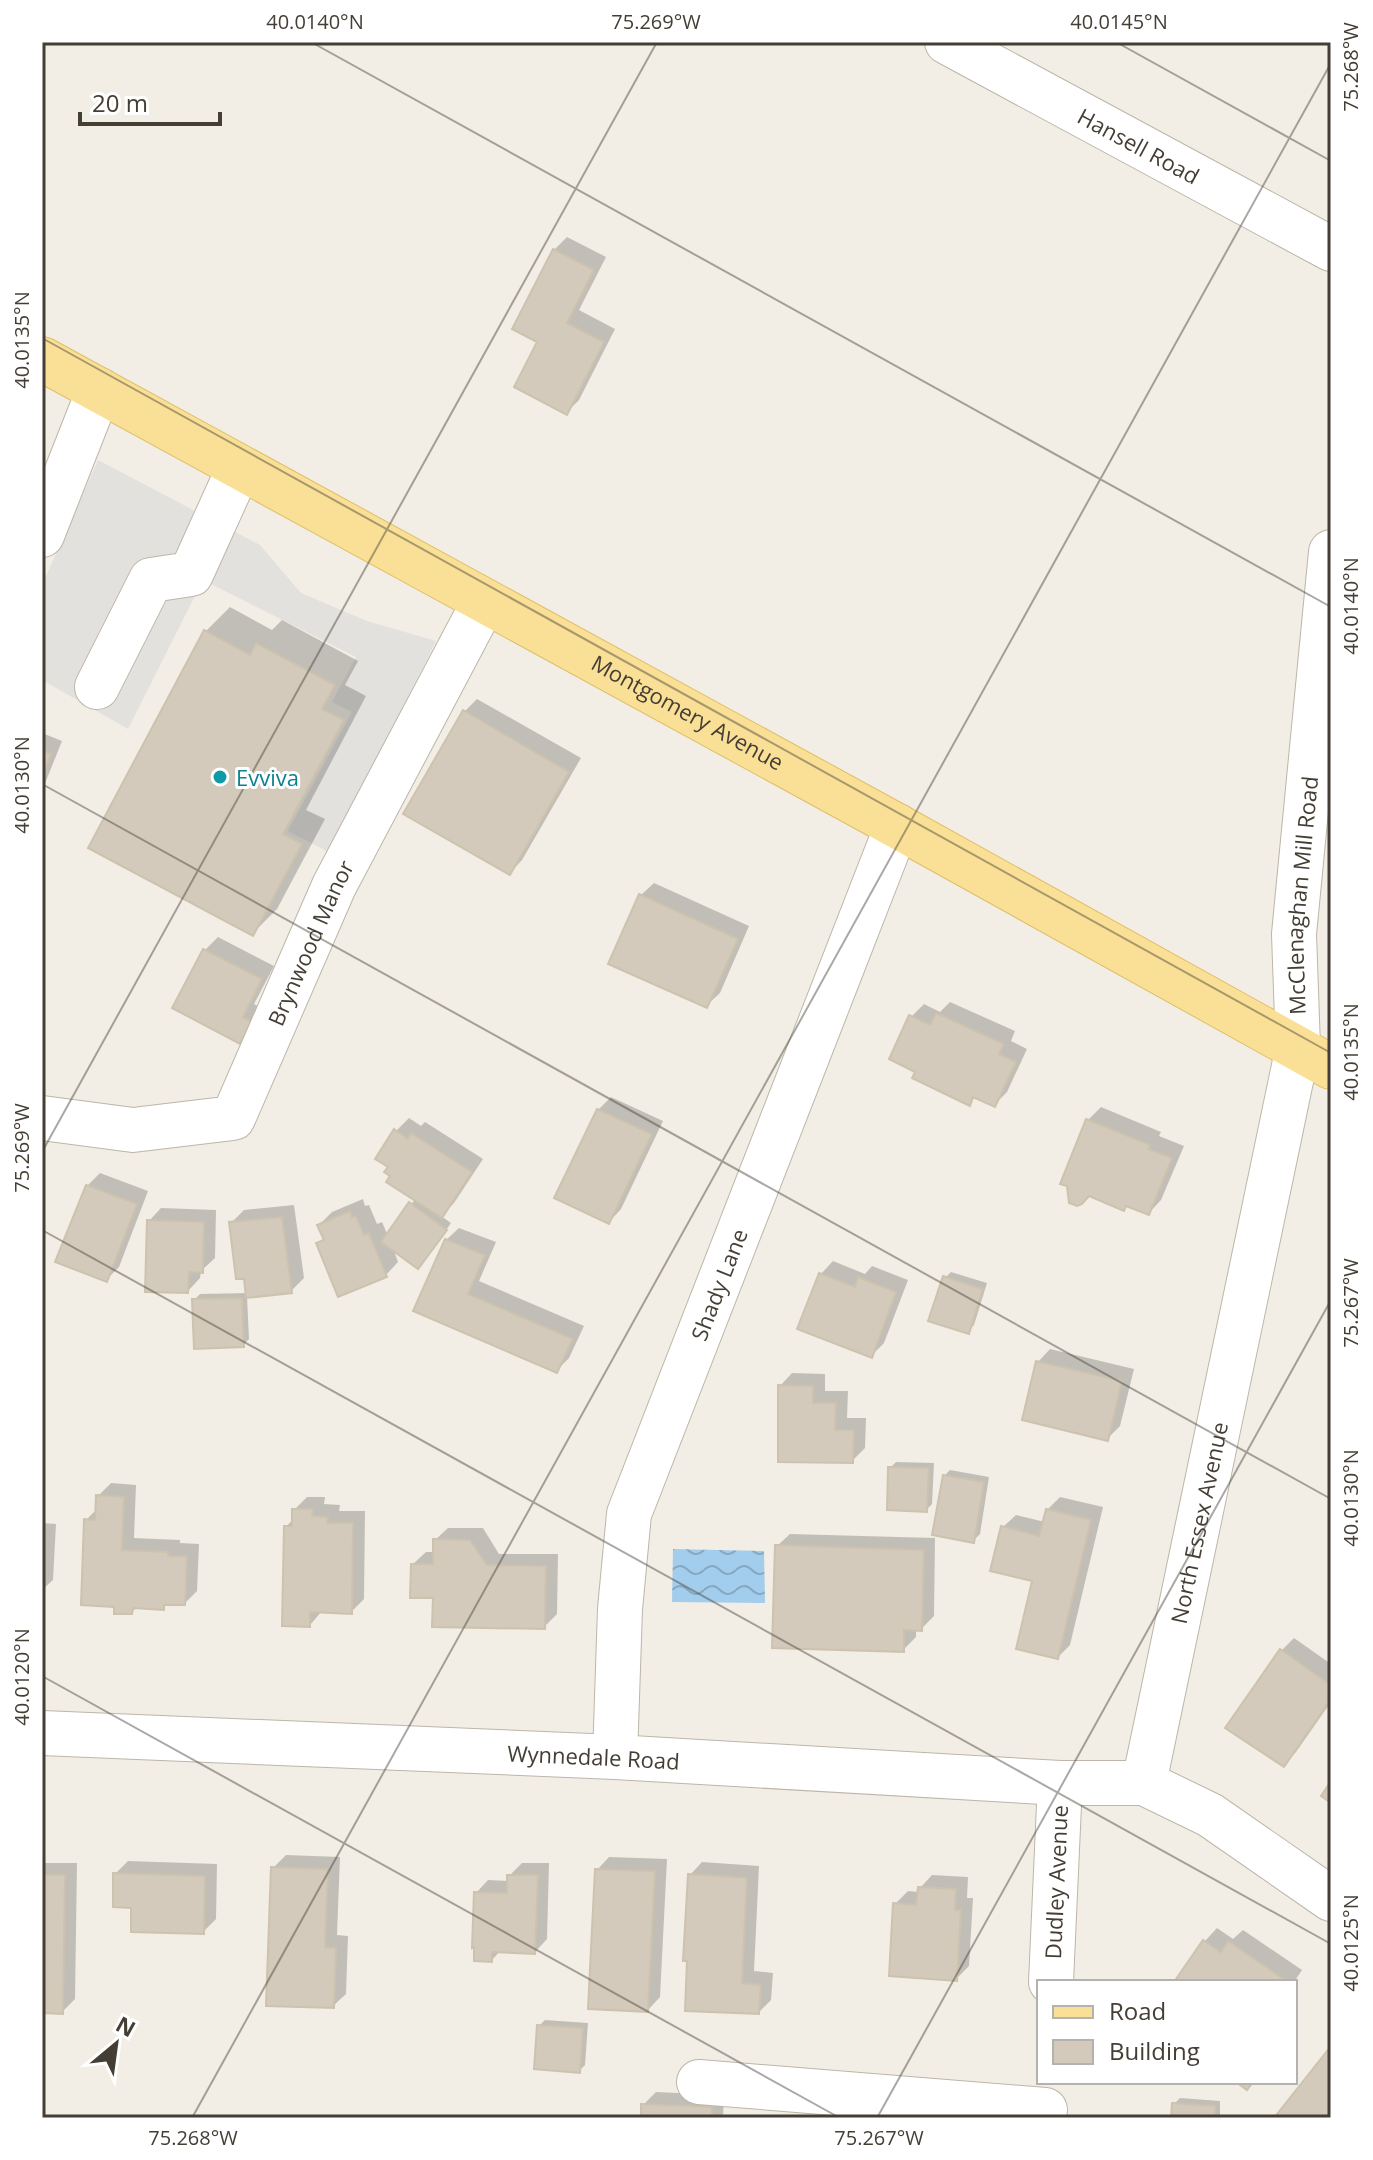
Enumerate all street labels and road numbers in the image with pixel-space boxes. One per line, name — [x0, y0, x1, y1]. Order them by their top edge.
street label: Hansell Road — [1073, 100, 1205, 190]
street label: Montgomery Avenue — [587, 647, 789, 776]
street label: McClenaghan Mill Road — [1279, 775, 1324, 1015]
street label: Brynwood Manor — [260, 855, 360, 1030]
street label: Shady Lane — [683, 1224, 754, 1345]
street label: North Essex Avenue — [1163, 1419, 1234, 1626]
street label: Wynnedale Road — [507, 1738, 681, 1776]
street label: Dudley Avenue — [1037, 1804, 1074, 1960]

